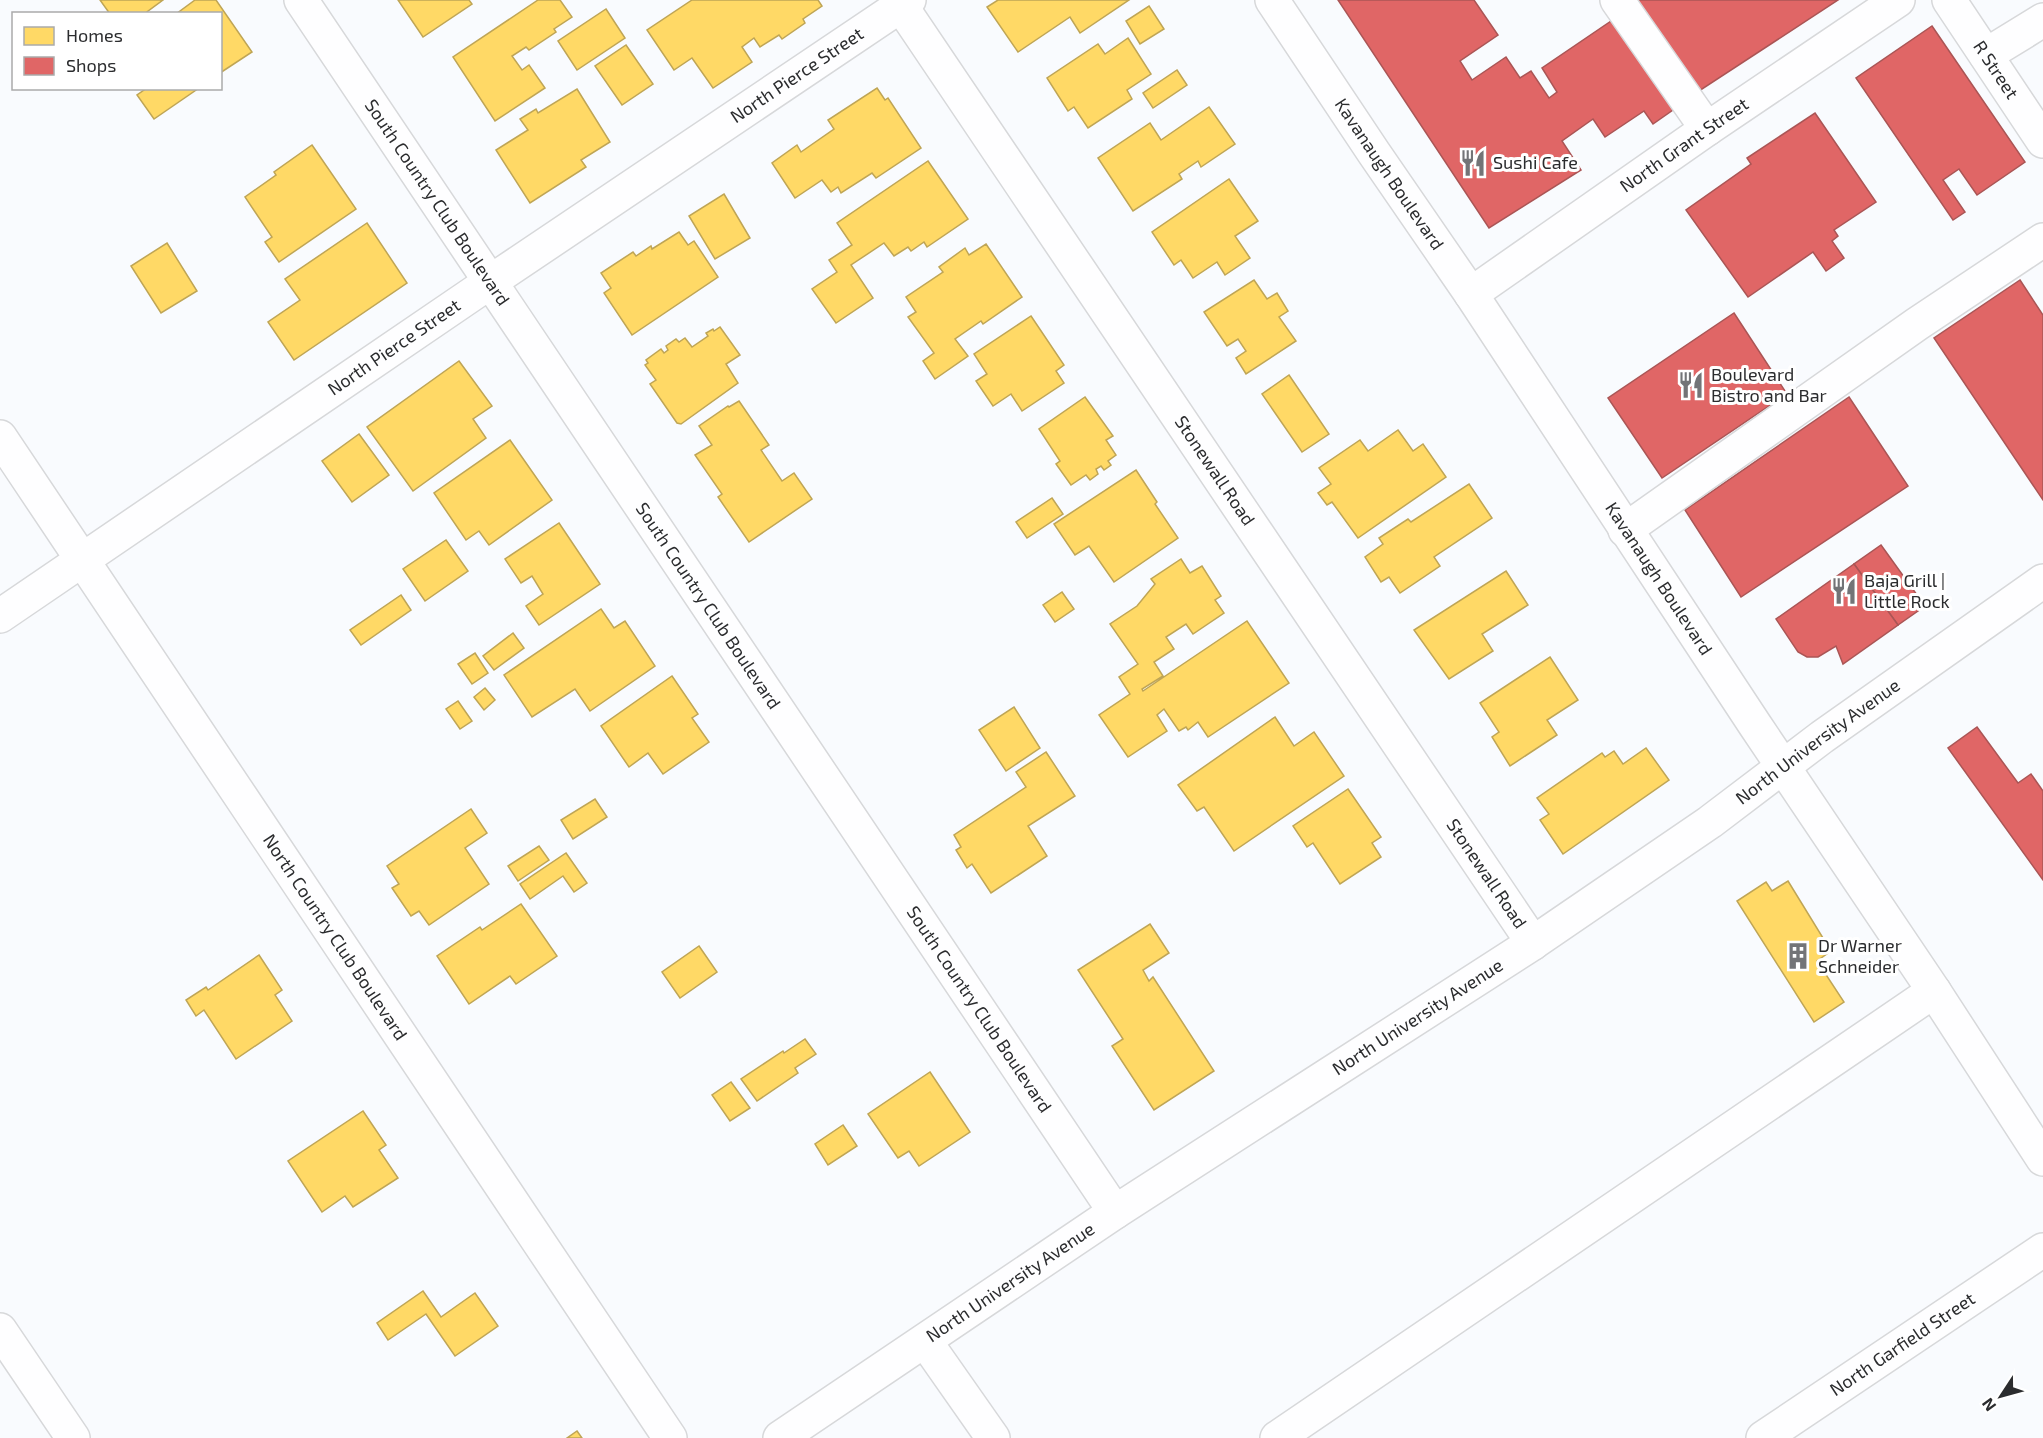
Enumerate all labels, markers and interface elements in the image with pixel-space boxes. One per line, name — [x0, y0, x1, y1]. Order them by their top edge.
legend — [12, 12, 222, 90]
street label: North Pierce Street — [726, 22, 867, 127]
text: Homes — [66, 24, 123, 46]
street label: R Street — [1969, 36, 2024, 103]
text: Shops — [66, 54, 116, 76]
street label: North Grant Street — [1615, 92, 1752, 197]
street label: Kavanaugh Boulevard — [1331, 94, 1449, 254]
street label: South Country Club Boulevard — [361, 95, 515, 309]
restaurant icon: Sushi Cafe — [1458, 148, 1488, 178]
place label: Sushi Cafe — [1493, 151, 1578, 173]
street label: North Pierce Street — [323, 294, 464, 399]
place label: Boulevard Bistro and Bar — [1711, 363, 1827, 406]
restaurant icon: Boulevard Bistro and Bar — [1676, 370, 1706, 400]
street label: Stonewall Road — [1171, 411, 1260, 529]
street label: South Country Club Boulevard — [632, 498, 786, 713]
street label: Kavanaugh Boulevard — [1601, 498, 1718, 659]
place label: Baja Grill | Little Rock — [1864, 569, 1950, 612]
restaurant icon: Baja Grill | Little Rock — [1829, 576, 1859, 606]
street label: North University Avenue — [1731, 674, 1904, 809]
street label: Stonewall Road — [1442, 814, 1532, 932]
street label: North Country Club Boulevard — [259, 829, 413, 1044]
street label: South Country Club Boulevard — [903, 902, 1057, 1116]
place label: Dr Warner Schneider — [1818, 934, 1902, 977]
building icon: Dr Warner Schneider — [1783, 941, 1813, 971]
street label: North University Avenue — [1328, 953, 1506, 1079]
street label: North University Avenue — [922, 1217, 1098, 1346]
street label: North Garfield Street — [1825, 1287, 1979, 1400]
north arrow — [1971, 1366, 2031, 1426]
text: N — [1977, 1395, 2000, 1415]

